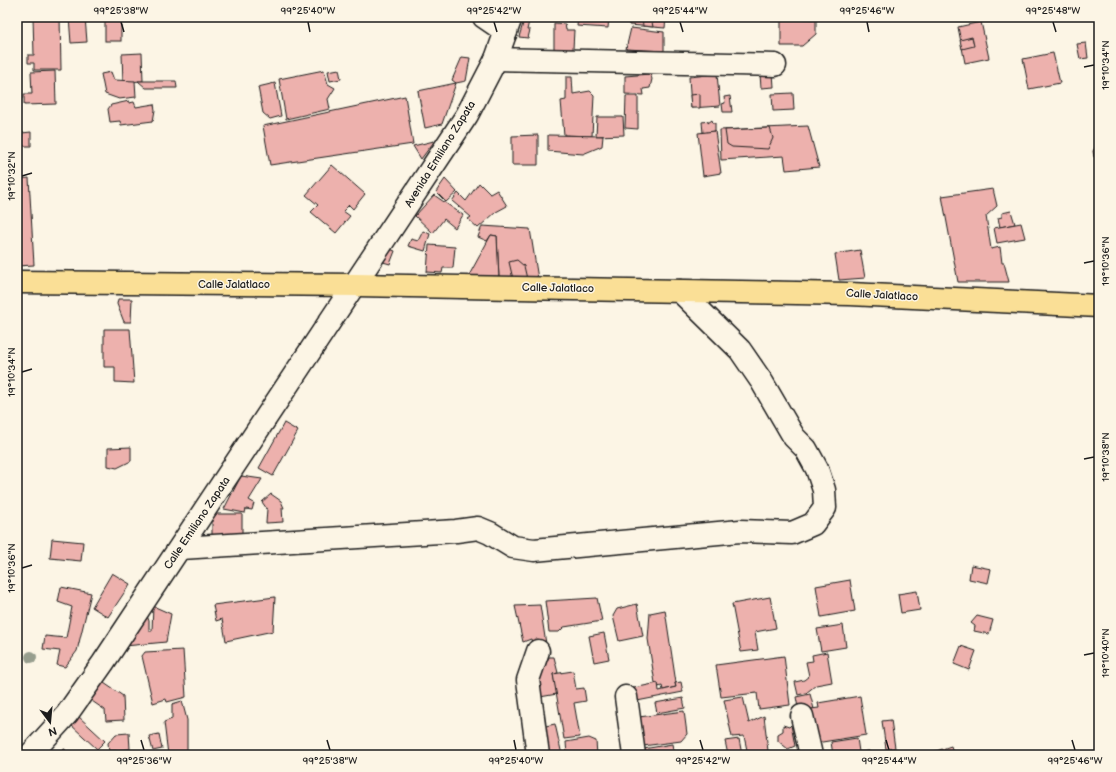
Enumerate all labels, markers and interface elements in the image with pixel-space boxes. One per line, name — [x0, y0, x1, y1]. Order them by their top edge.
text: 99°25'38"W — [94, 5, 148, 17]
text: 99°25'40"W — [281, 5, 335, 17]
text: 99°25'42"W — [467, 5, 521, 17]
text: 99°25'44"W — [652, 5, 708, 17]
text: 99°25'46"W — [839, 5, 895, 17]
text: 99°25'48"W — [1026, 5, 1080, 17]
text: 19°10'34"N — [1100, 40, 1112, 90]
street label: Avenida Emiliano Zapata — [402, 98, 478, 210]
text: 19°10'32"N — [6, 151, 18, 201]
text: 19°10'36"N — [1100, 236, 1112, 286]
street label: Calle Jalatlaco — [198, 278, 270, 291]
street label: Calle Jalatlaco — [522, 281, 594, 295]
street label: Calle Jalatlaco — [846, 287, 918, 303]
text: 19°10'34"N — [6, 347, 18, 397]
text: 19°10'38"N — [1100, 432, 1112, 482]
street label: Calle Emiliano Zapata — [161, 474, 233, 572]
text: 19°10'36"N — [6, 543, 18, 593]
text: 19°10'40"N — [1100, 628, 1112, 678]
north arrow — [30, 702, 70, 742]
text: N — [47, 724, 58, 739]
text: 99°25'36"W — [116, 755, 172, 767]
text: 99°25'38"W — [303, 755, 357, 767]
text: 99°25'40"W — [489, 755, 543, 767]
text: 99°25'42"W — [676, 755, 730, 767]
text: 99°25'44"W — [861, 755, 917, 767]
text: 99°25'46"W — [1047, 755, 1103, 767]

